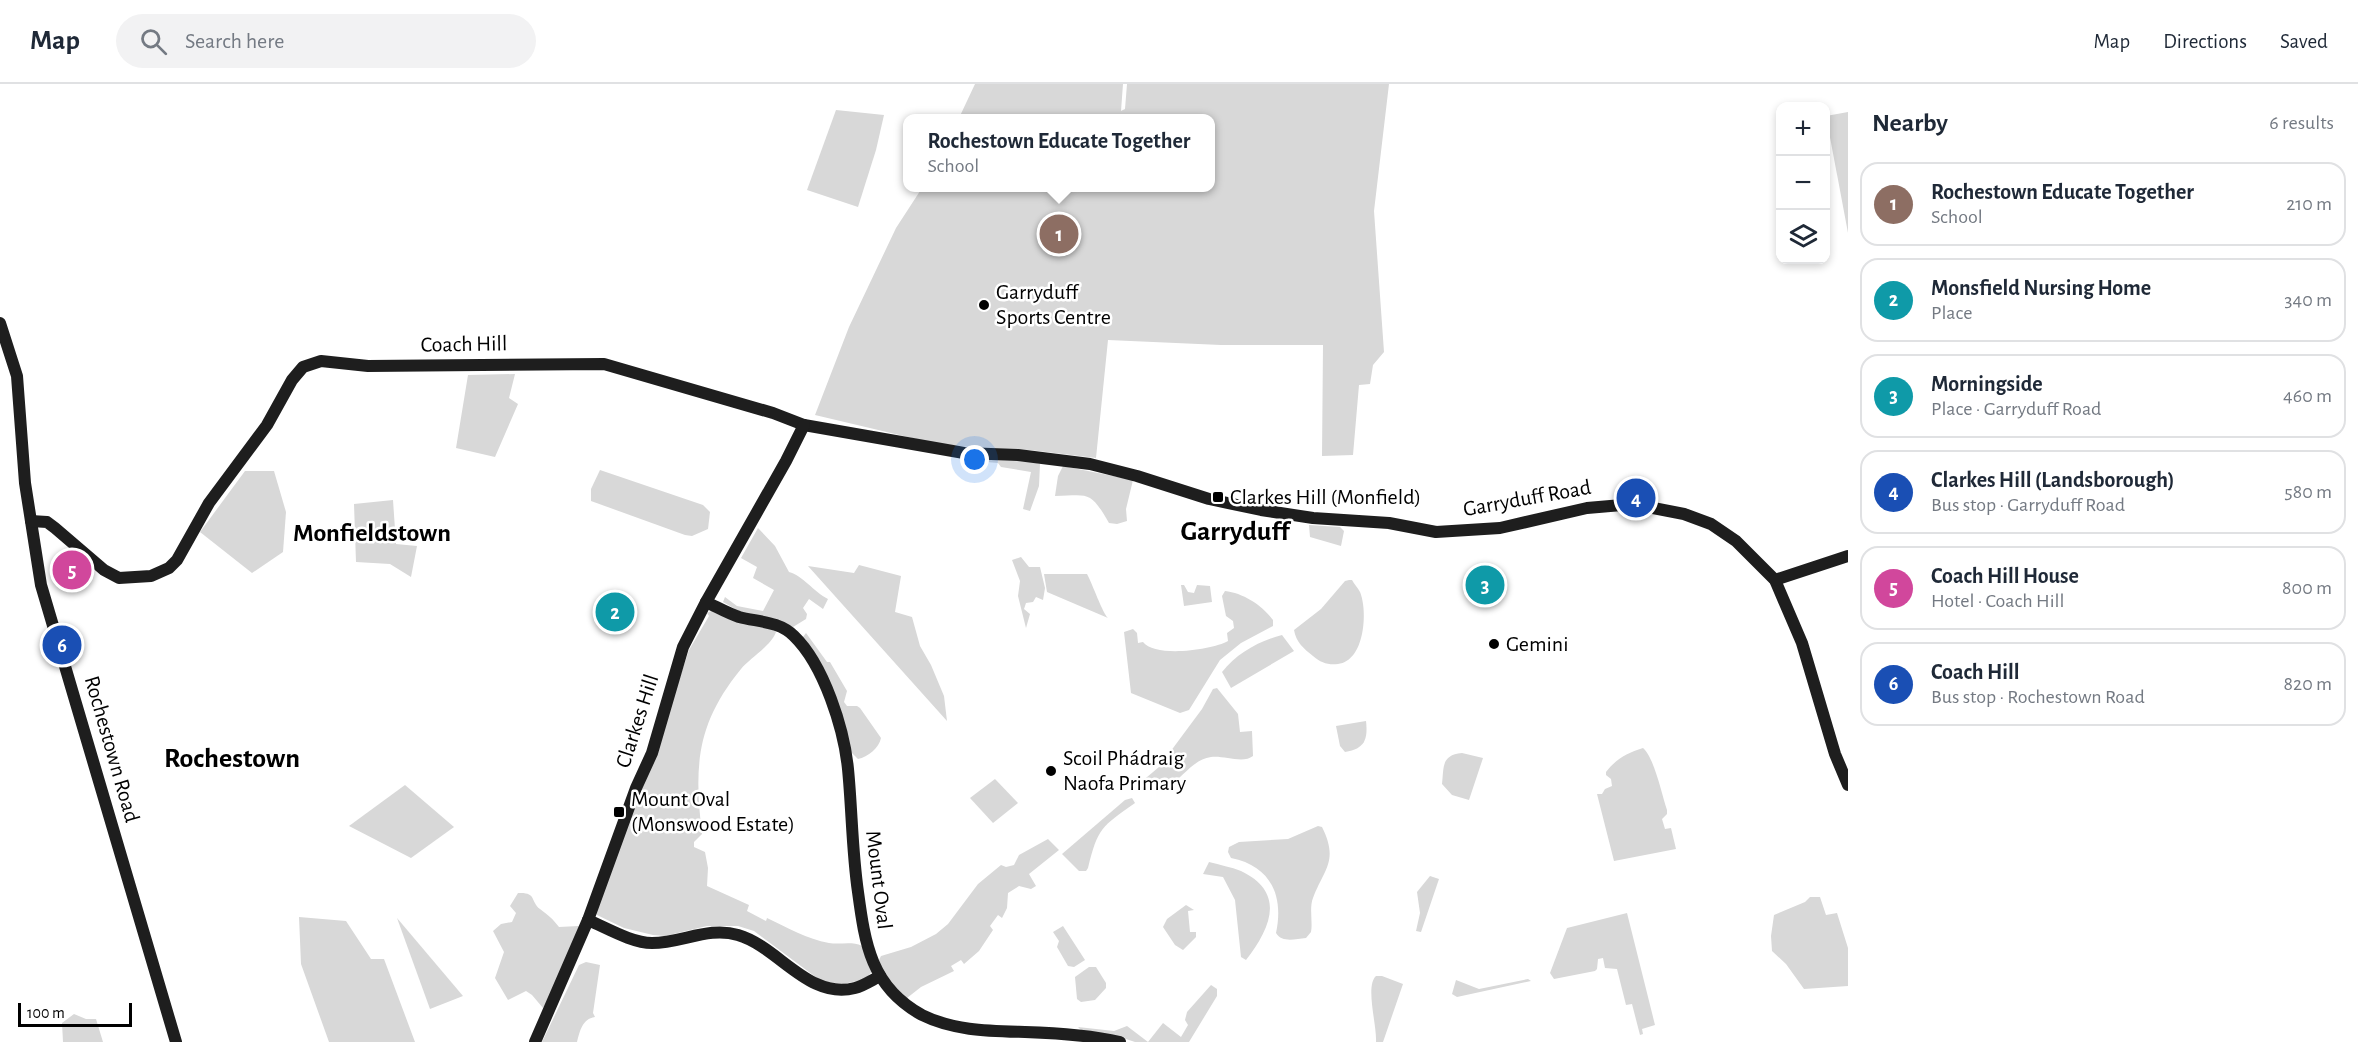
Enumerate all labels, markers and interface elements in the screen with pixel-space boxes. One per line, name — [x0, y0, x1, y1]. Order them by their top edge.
search box — [116, 14, 536, 68]
icon: search — [137, 25, 170, 58]
text: Map — [30, 27, 80, 55]
text: Search here — [185, 30, 284, 52]
text: Map — [2094, 31, 2130, 52]
text: Directions — [2163, 31, 2247, 52]
text: Saved — [2280, 31, 2328, 52]
map controls — [1776, 102, 1830, 264]
button: + — [1776, 102, 1830, 156]
text: Nearby — [1872, 110, 1948, 136]
text: 6 results — [2269, 113, 2334, 133]
popup — [903, 114, 1215, 192]
text: Rochestown Educate Together — [928, 130, 1191, 152]
text: School — [928, 156, 979, 176]
button: − — [1776, 156, 1830, 210]
text: Rochestown Educate Together — [1931, 181, 2194, 203]
text: 1 — [1890, 194, 1897, 214]
text: 210 m — [2286, 194, 2332, 214]
text: School — [1931, 207, 1983, 227]
button: layers — [1776, 210, 1830, 264]
pin: 1 — [1040, 212, 1078, 256]
text: Monsfield Nursing Home — [1931, 277, 2151, 299]
place label: Garryduff Sports Centre — [996, 281, 1111, 328]
text: 2 — [1889, 290, 1898, 310]
text: 340 m — [2284, 290, 2332, 310]
marker: Garryduff Sports Centre — [977, 298, 991, 312]
text: Place — [1931, 303, 1972, 323]
street label: Coach Hill — [420, 332, 508, 356]
text: Morningside — [1931, 373, 2043, 395]
text: 3 — [1889, 386, 1898, 406]
text: 460 m — [2283, 386, 2332, 406]
text: Place · Garryduff Road — [1931, 399, 2101, 419]
your location — [960, 445, 989, 474]
text: Clarkes Hill (Landsborough) — [1931, 469, 2175, 491]
street label: Garryduff Road — [1461, 476, 1593, 520]
pin: 4 — [1616, 476, 1656, 520]
text: 4 — [1888, 482, 1899, 502]
text: 580 m — [2284, 482, 2332, 502]
place label: Clarkes Hill (Monfield) — [1230, 486, 1421, 508]
marker: Clarkes Hill (Monfield) — [1211, 490, 1225, 504]
text: Bus stop · Garryduff Road — [1931, 495, 2125, 515]
district label: Garryduff — [1181, 518, 1291, 546]
district label: Monfieldstown — [293, 520, 451, 546]
pin: 5 — [52, 548, 92, 592]
pin: 3 — [1466, 562, 1504, 608]
text: Coach Hill House — [1931, 565, 2079, 587]
text: 5 — [1889, 578, 1898, 598]
text: 800 m — [2282, 578, 2332, 598]
pin: 2 — [596, 590, 634, 634]
text: Hotel · Coach Hill — [1931, 591, 2064, 611]
pin: 6 — [42, 622, 82, 668]
place label: Gemini — [1506, 633, 1569, 655]
marker: Gemini — [1487, 637, 1501, 651]
text: Coach Hill — [1931, 661, 2020, 683]
street label: Clarkes Hill — [612, 672, 662, 770]
street label: Rochestown Road — [81, 673, 143, 825]
text: 6 — [1889, 674, 1898, 694]
text: 820 m — [2284, 674, 2332, 694]
text: Bus stop · Rochestown Road — [1931, 687, 2145, 707]
district label: Rochestown — [164, 745, 300, 773]
place label: Scoil Phádraig Naofa Primary — [1063, 747, 1187, 794]
marker: Scoil Phádraig Naofa Primary — [1044, 764, 1058, 778]
place label: Mount Oval (Monswood Estate) — [631, 788, 795, 835]
marker: Mount Oval (Monswood Estate) — [612, 805, 626, 819]
street label: Mount Oval — [862, 829, 896, 931]
scale bar — [18, 1000, 132, 1028]
text: 100 m — [27, 1005, 65, 1021]

